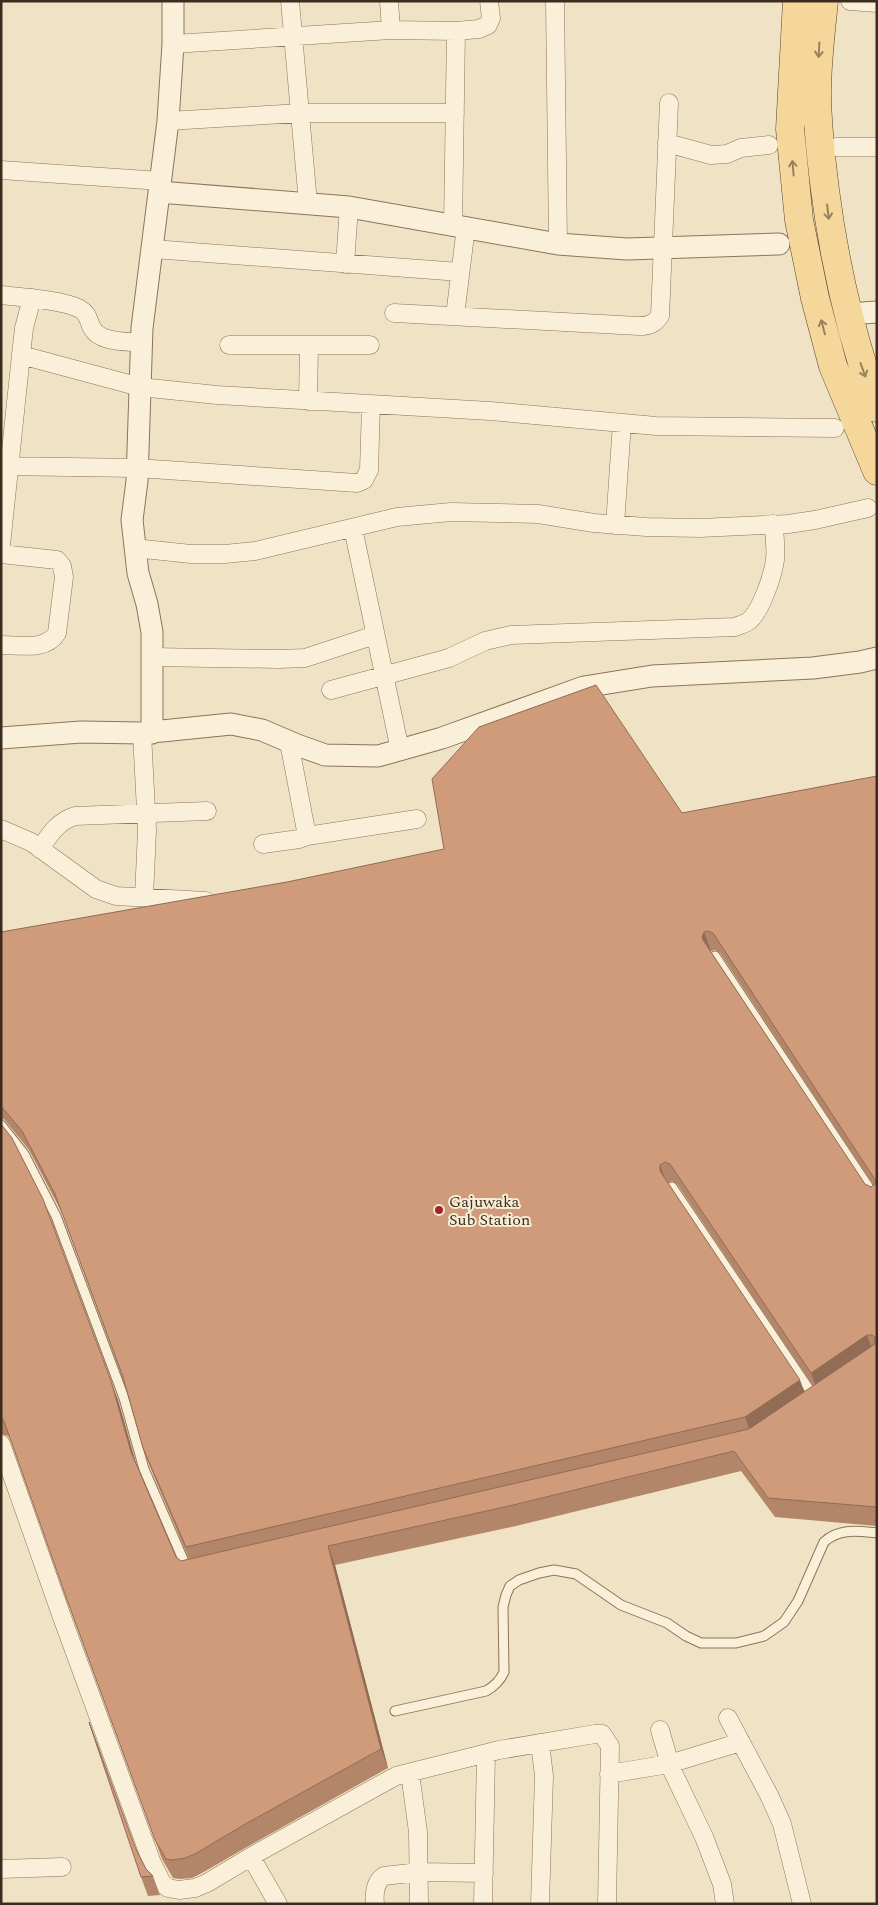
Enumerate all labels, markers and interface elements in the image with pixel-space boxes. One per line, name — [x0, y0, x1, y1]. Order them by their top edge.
one-way arrow — [815, 41, 824, 57]
one-way arrow — [789, 160, 798, 176]
one-way arrow — [823, 203, 833, 219]
one-way arrow — [818, 320, 827, 336]
one-way arrow — [859, 362, 868, 377]
place label: Gajuwaka Sub Station — [449, 1190, 530, 1232]
marker: Gajuwaka Sub Station — [433, 1204, 445, 1216]

